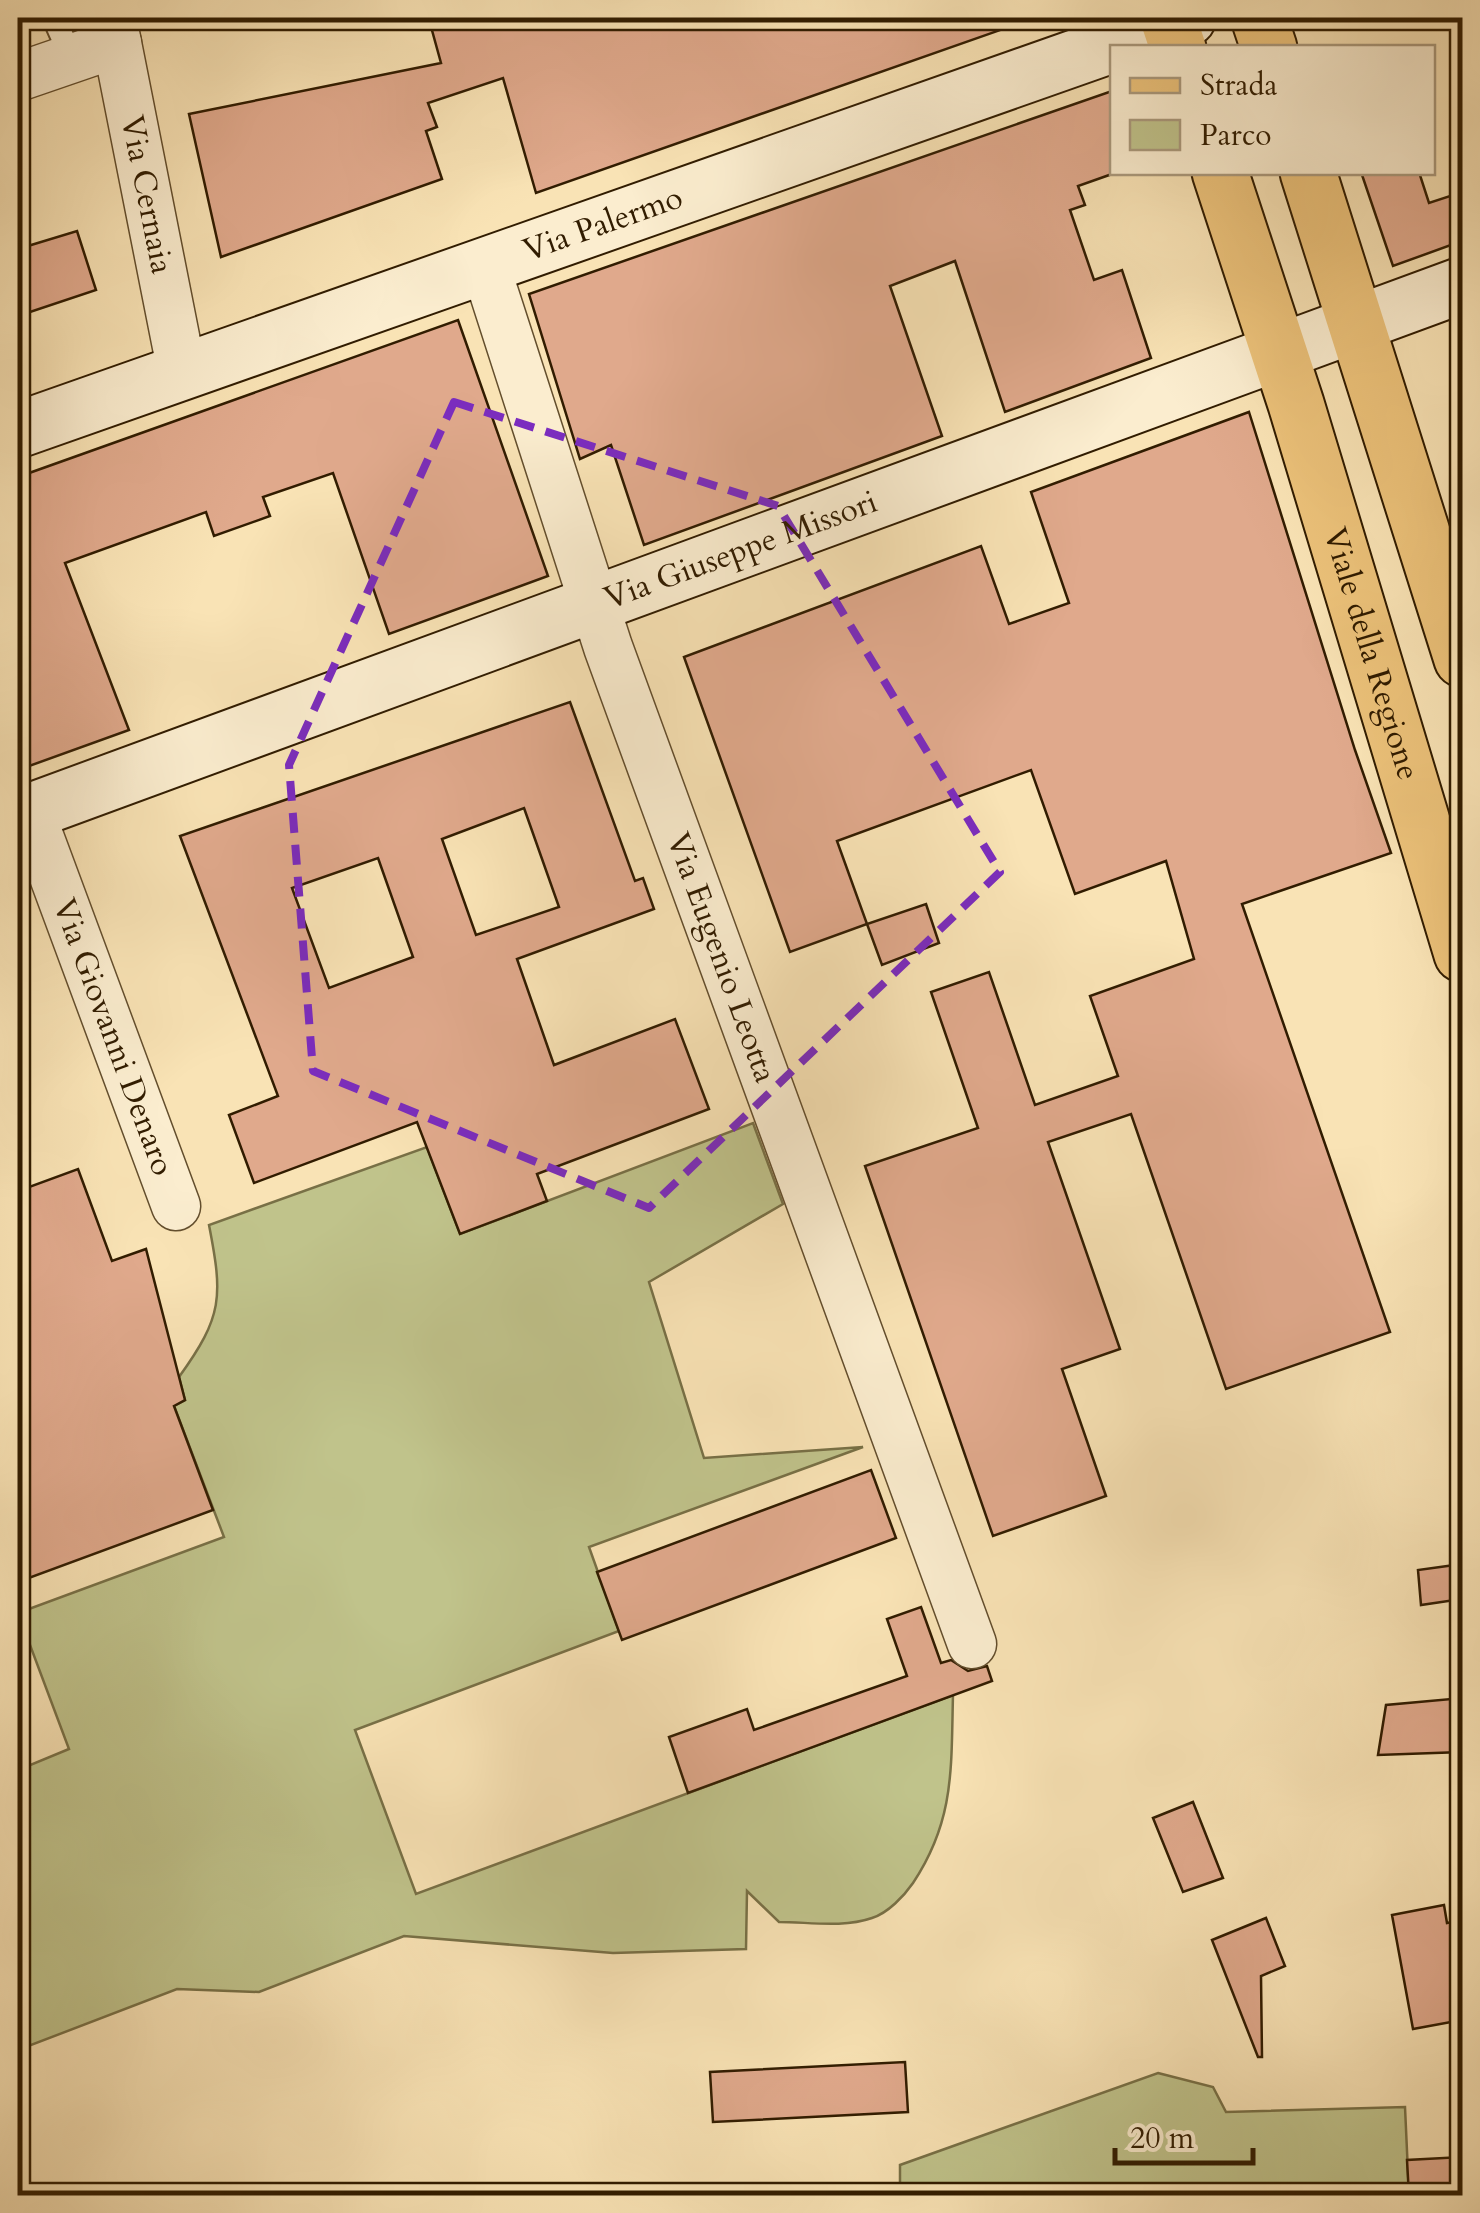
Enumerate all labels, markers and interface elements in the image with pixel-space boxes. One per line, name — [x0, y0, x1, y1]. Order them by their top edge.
legend — [1110, 45, 1435, 175]
text: Strada — [1200, 65, 1277, 106]
street label: Via Cernaia — [110, 112, 184, 278]
text: Parco — [1200, 115, 1272, 156]
street label: Via Palermo — [517, 176, 689, 272]
street label: Via Giuseppe Missori — [598, 480, 883, 621]
street label: Viale della Regione — [1313, 522, 1430, 785]
street label: Via Eugenio Leotta — [656, 827, 787, 1089]
street label: Via Giovanni Denaro — [42, 892, 185, 1182]
scale bar — [1115, 2103, 1252, 2165]
text: 20 m — [1130, 2118, 1195, 2159]

